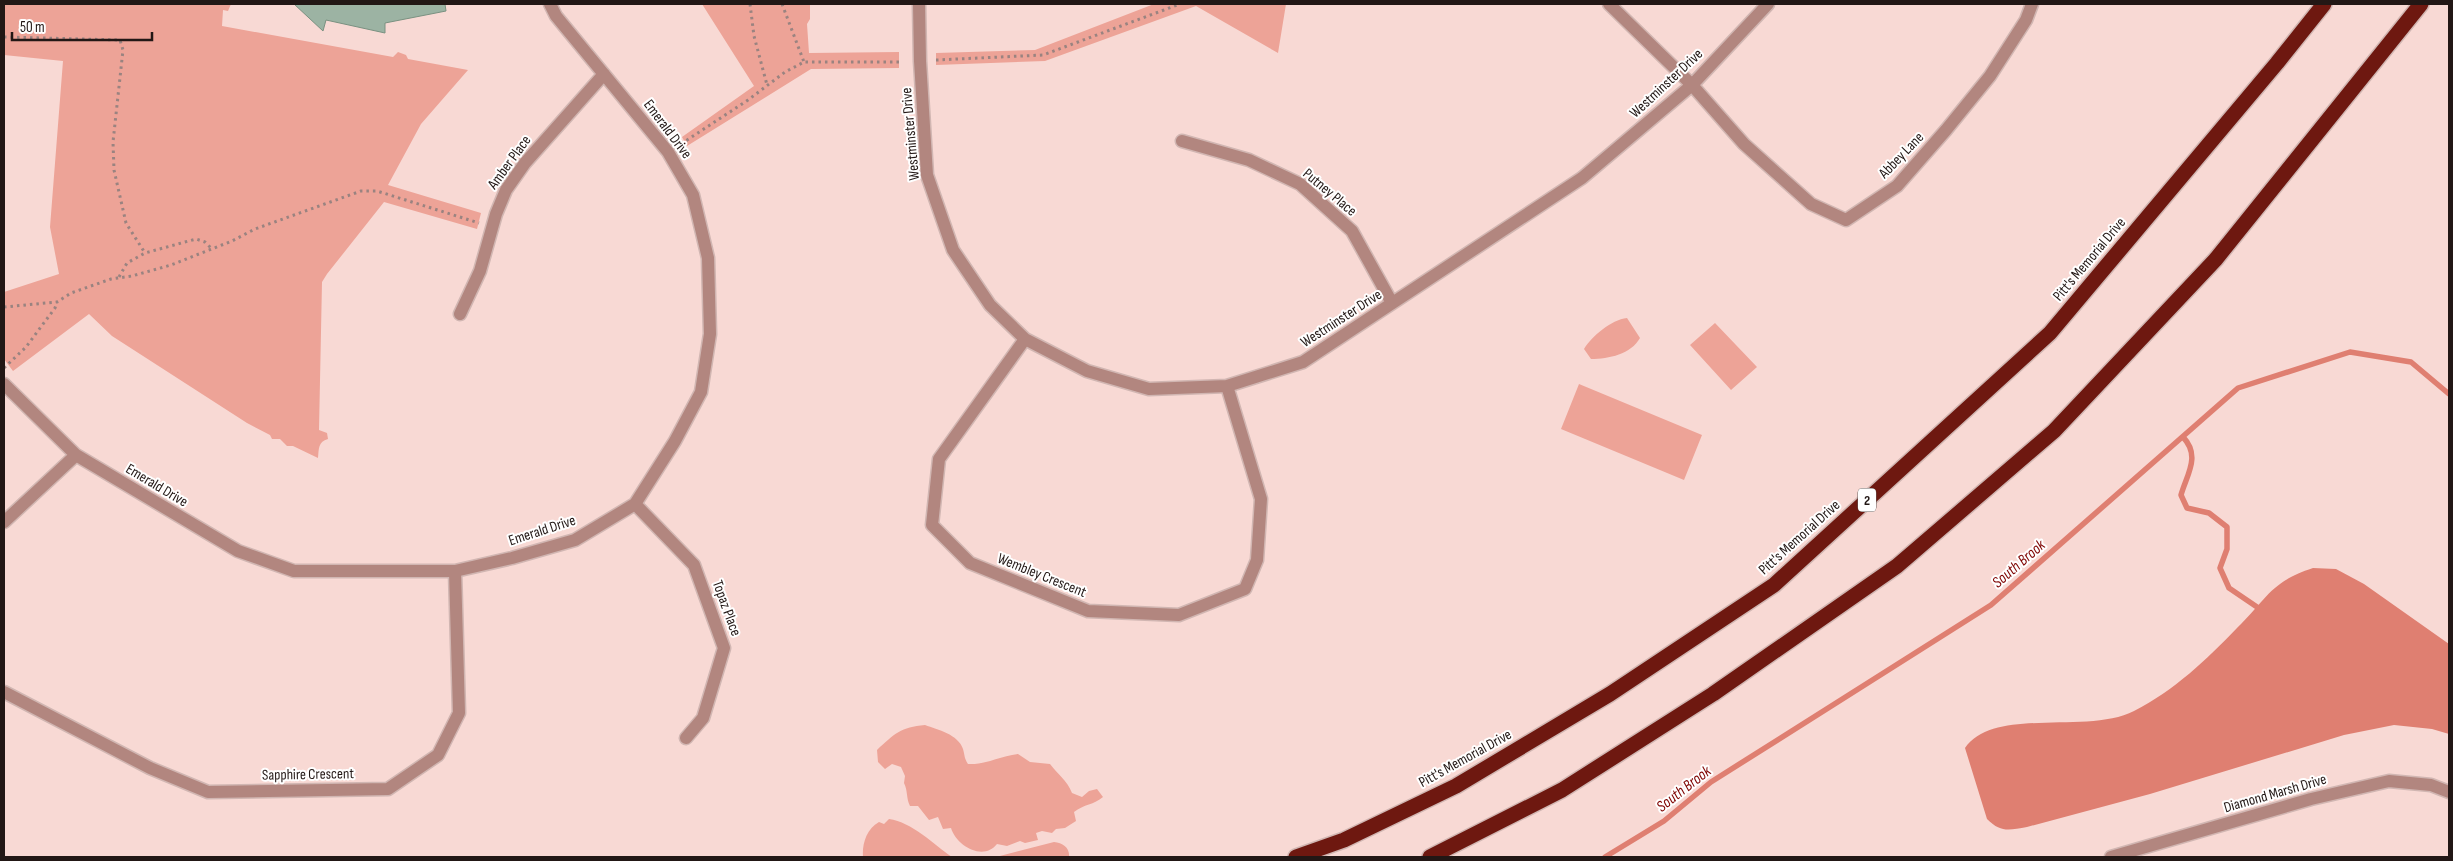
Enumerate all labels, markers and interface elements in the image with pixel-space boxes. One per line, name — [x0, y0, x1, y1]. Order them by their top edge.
scale bar — [12, 10, 152, 42]
text: 50 m — [20, 18, 45, 37]
street label: Westminster Drive — [1626, 45, 1707, 122]
street label: Westminster Drive — [897, 87, 924, 181]
street label: Emerald Drive — [639, 96, 696, 163]
street label: Abbey Lane — [1874, 128, 1928, 183]
street label: Amber Place — [483, 132, 535, 194]
street label: Putney Place — [1299, 164, 1361, 220]
street label: Pitt's Memorial Drive — [2049, 214, 2130, 305]
street label: Westminster Drive — [1297, 285, 1385, 352]
street label: Emerald Drive — [122, 459, 191, 511]
road number: 2 — [1858, 488, 1876, 512]
street label: Pitt's Memorial Drive — [1755, 496, 1844, 579]
street label: Emerald Drive — [506, 511, 578, 550]
water label: South Brook — [1989, 535, 2050, 592]
street label: Wembley Crescent — [995, 549, 1089, 602]
street label: Topaz Place — [708, 578, 745, 639]
street label: Pitt's Memorial Drive — [1415, 725, 1515, 792]
water label: South Brook — [1653, 761, 1716, 816]
street label: Sapphire Crescent — [262, 764, 355, 785]
street label: Diamond Marsh Drive — [2222, 770, 2329, 817]

